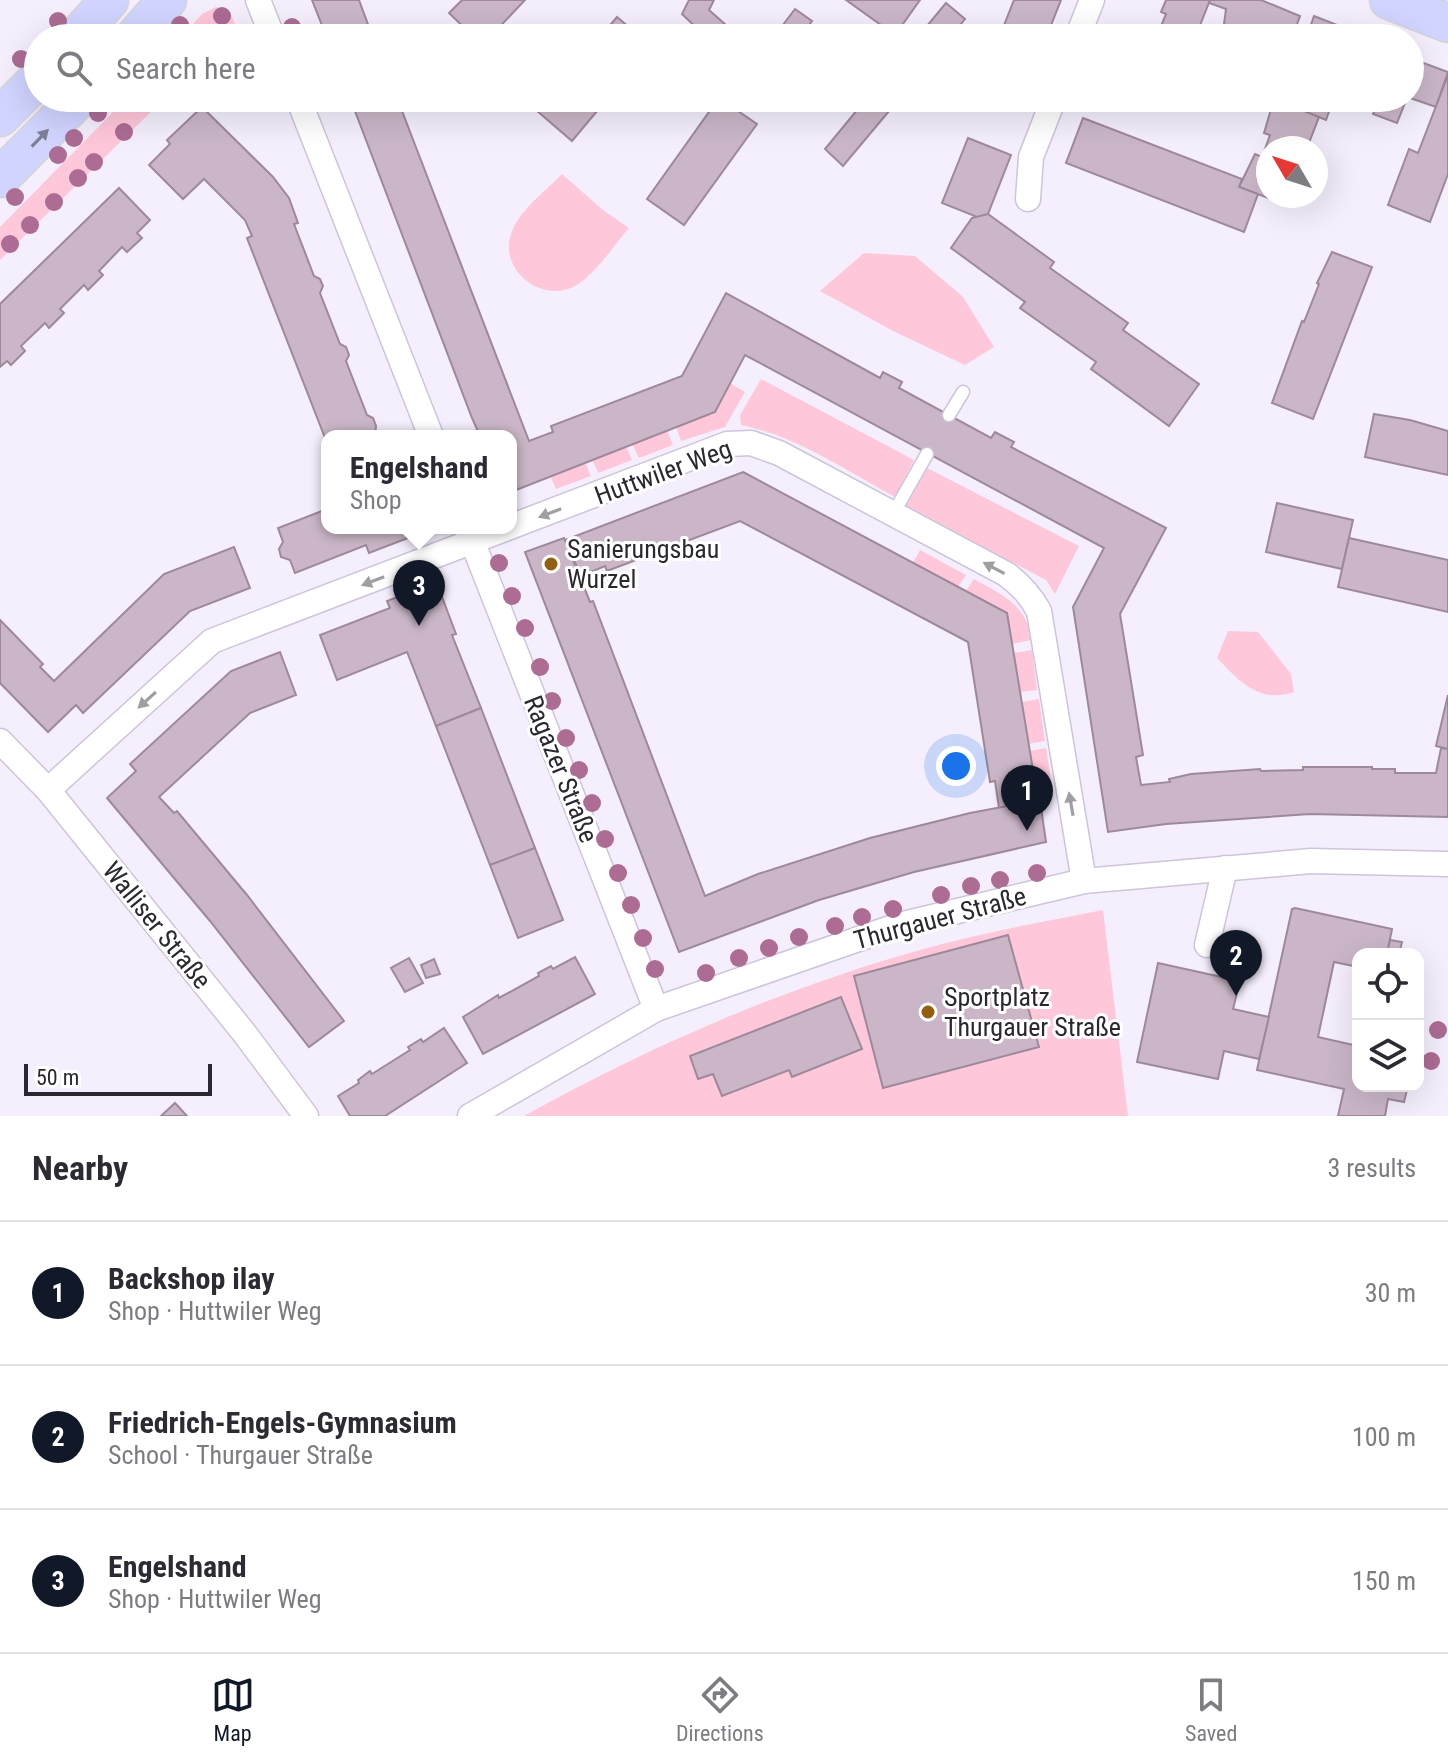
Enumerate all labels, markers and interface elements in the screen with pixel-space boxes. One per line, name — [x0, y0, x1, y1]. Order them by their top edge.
search box — [24, 24, 1424, 112]
icon: search — [52, 46, 96, 90]
text: Search here — [116, 51, 256, 86]
one-way arrow — [30, 129, 48, 148]
north arrow — [1256, 136, 1328, 208]
popup — [321, 430, 517, 534]
street label: Huttwiler Weg — [590, 433, 736, 511]
text: Engelshand — [350, 450, 488, 485]
text: Shop — [350, 485, 402, 515]
one-way arrow — [538, 507, 562, 520]
place label: Sanierungsbau Wurzel — [567, 534, 719, 594]
marker: Sanierungsbau Wurzel — [542, 555, 560, 573]
pin: 3 — [393, 560, 445, 626]
one-way arrow — [982, 561, 1005, 574]
one-way arrow — [361, 575, 385, 587]
one-way arrow — [138, 691, 157, 709]
street label: Ragazer Straße — [518, 691, 604, 847]
your location — [936, 746, 976, 786]
pin: 1 — [1001, 765, 1053, 831]
one-way arrow — [1065, 791, 1077, 816]
street label: Walliser Straße — [97, 856, 217, 994]
street label: Thurgauer Straße — [851, 881, 1029, 955]
pin: 2 — [1210, 930, 1262, 996]
map controls — [1352, 948, 1424, 1092]
button: locate — [1352, 948, 1424, 1020]
place label: Sportplatz Thurgauer Straße — [944, 982, 1121, 1042]
marker: Sportplatz Thurgauer Straße — [919, 1003, 937, 1021]
button: layers — [1352, 1020, 1424, 1092]
scale bar — [24, 1060, 212, 1096]
text: 50 m — [36, 1065, 79, 1090]
text: Nearby — [32, 1148, 128, 1188]
text: 3 results — [1327, 1153, 1416, 1183]
text: Backshop ilay — [108, 1261, 275, 1296]
text: 1 — [51, 1278, 65, 1308]
text: 30 m — [1365, 1278, 1416, 1308]
text: Shop · Huttwiler Weg — [108, 1296, 322, 1326]
text: Friedrich-Engels-Gymnasium — [108, 1405, 457, 1440]
text: 2 — [51, 1422, 65, 1452]
text: 100 m — [1352, 1422, 1416, 1452]
text: School · Thurgauer Straße — [108, 1440, 373, 1470]
text: Engelshand — [108, 1549, 247, 1584]
text: 3 — [51, 1566, 65, 1596]
text: 150 m — [1352, 1566, 1416, 1596]
text: Shop · Huttwiler Weg — [108, 1584, 322, 1614]
tab: Map — [211, 1673, 255, 1746]
tab: Directions — [676, 1673, 764, 1746]
tab: Saved — [1185, 1673, 1237, 1746]

